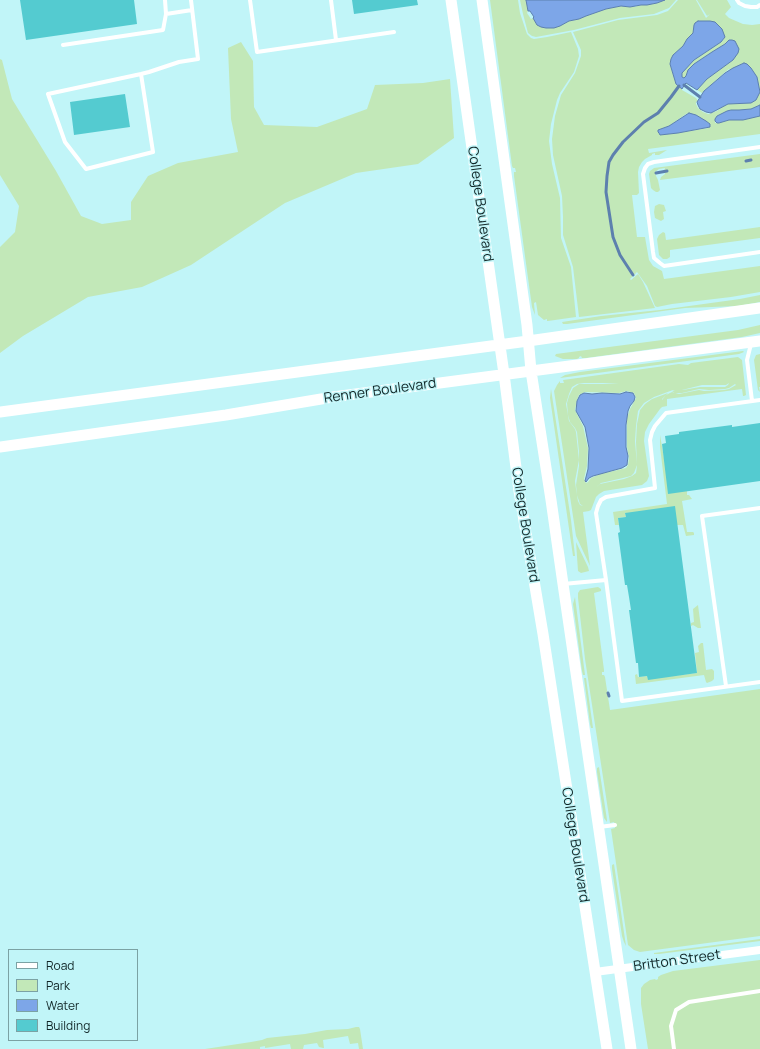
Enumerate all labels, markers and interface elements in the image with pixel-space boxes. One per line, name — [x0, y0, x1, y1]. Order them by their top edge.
street label: College Boulevard — [464, 145, 496, 263]
street label: Renner Boulevard — [323, 375, 437, 407]
street label: College Boulevard — [508, 466, 542, 584]
street label: College Boulevard — [558, 786, 592, 904]
street label: Britton Street — [632, 947, 722, 975]
legend — [8, 949, 138, 1041]
text: Road — [46, 957, 74, 974]
text: Park — [46, 977, 70, 994]
text: Water — [46, 997, 79, 1014]
text: Building — [46, 1017, 90, 1034]

